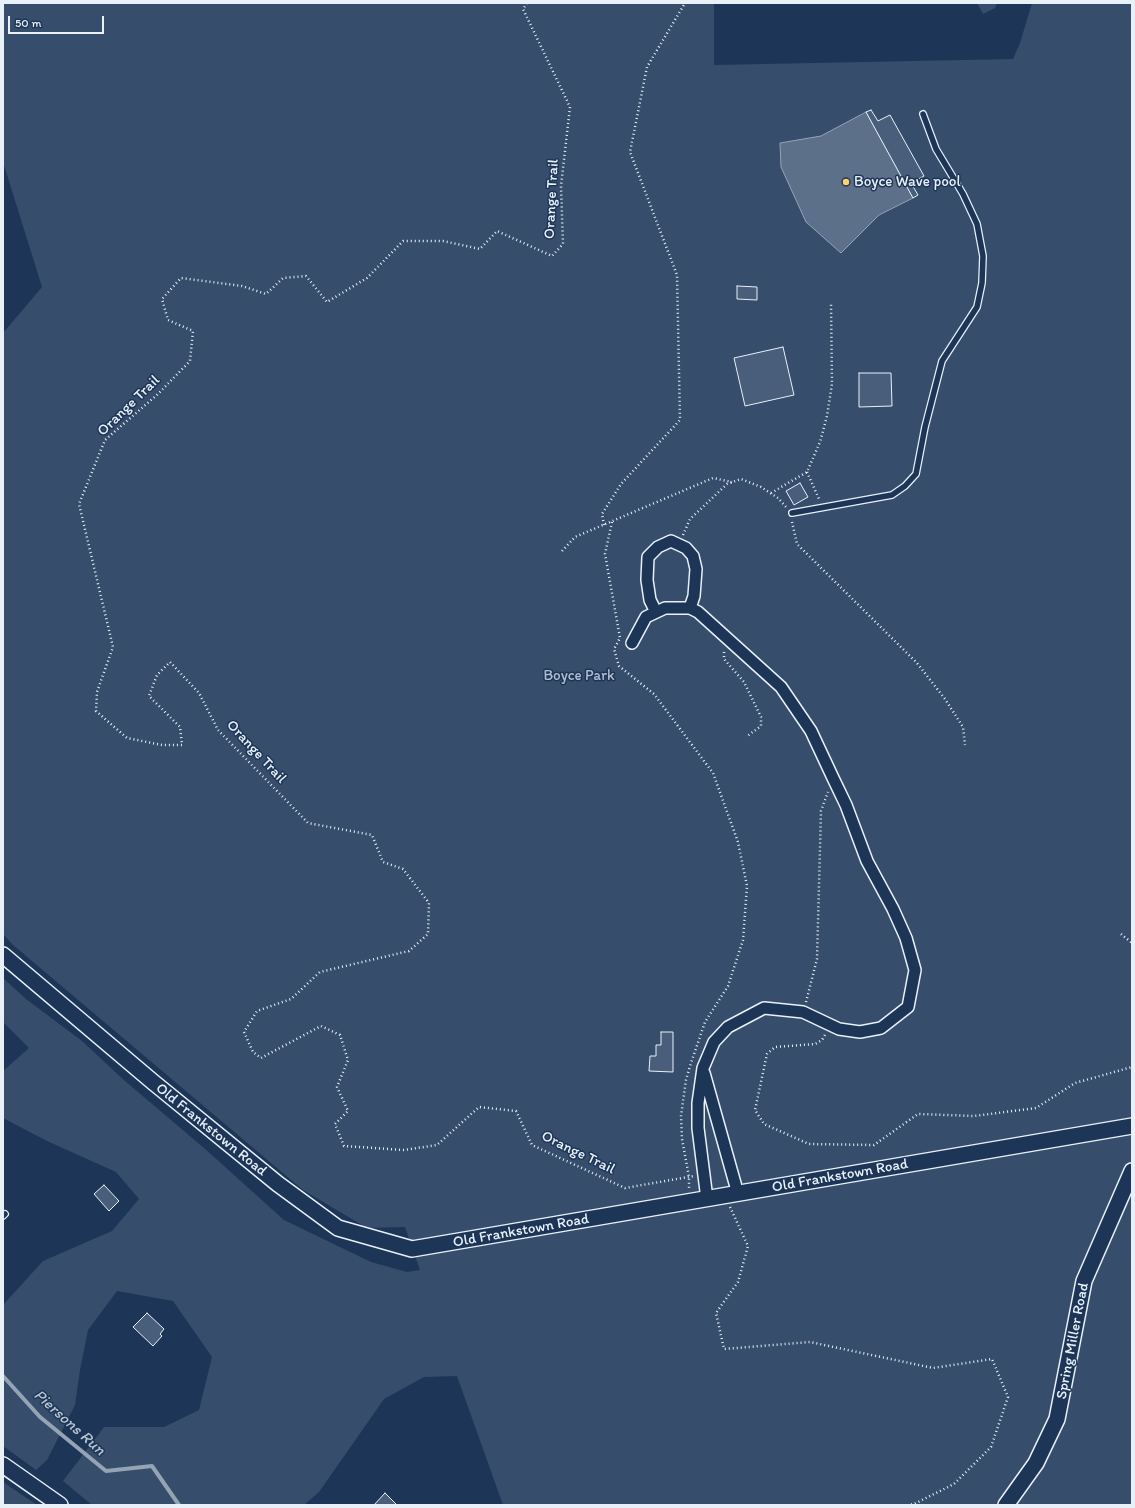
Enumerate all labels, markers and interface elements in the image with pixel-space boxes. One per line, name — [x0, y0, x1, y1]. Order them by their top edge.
scale bar — [10, 8, 106, 34]
text: 50 m — [15, 16, 41, 30]
street label: Orange Trail — [541, 159, 563, 239]
place label: Boyce Wave pool — [854, 173, 961, 191]
marker: Boyce Wave pool — [841, 177, 851, 187]
street label: Orange Trail — [94, 372, 164, 440]
park label: Boyce Park — [543, 667, 615, 685]
street label: Orange Trail — [222, 717, 290, 787]
street label: Old Frankstown Road — [152, 1080, 270, 1180]
street label: Orange Trail — [538, 1127, 618, 1179]
street label: Old Frankstown Road — [771, 1155, 909, 1197]
street label: Old Frankstown Road — [452, 1210, 590, 1252]
street label: Spring Miller Road — [1053, 1281, 1093, 1401]
water label: Piersons Run — [29, 1386, 109, 1460]

